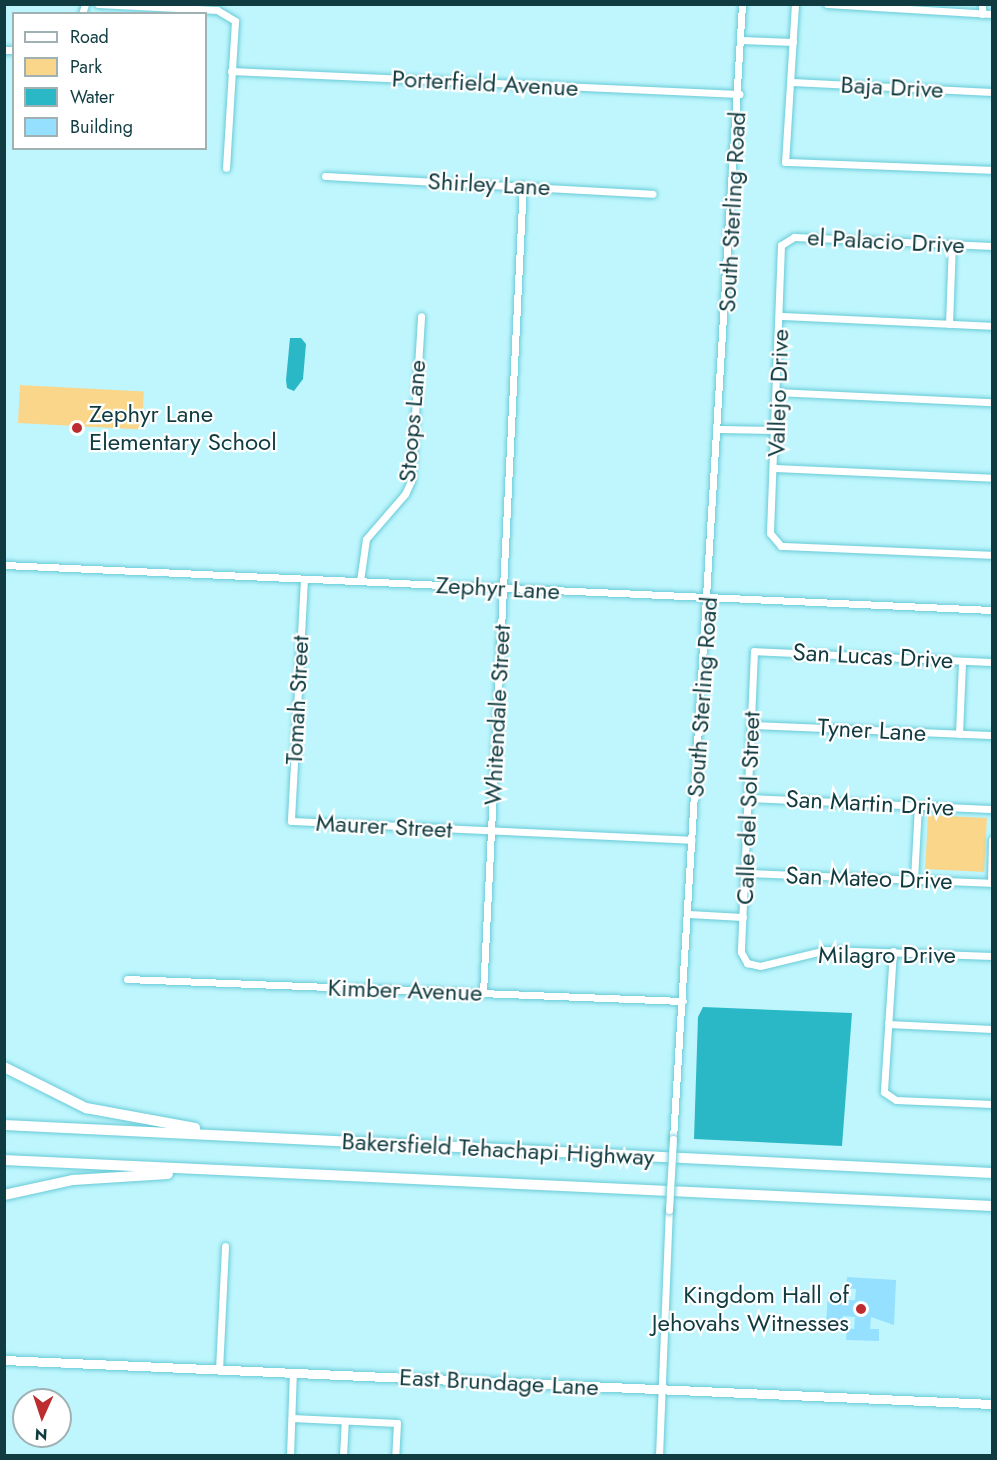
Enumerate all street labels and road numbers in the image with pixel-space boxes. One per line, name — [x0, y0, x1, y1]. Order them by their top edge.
street label: Porterfield Avenue — [391, 64, 579, 102]
street label: Baja Drive — [840, 70, 944, 104]
street label: South Sterling Road — [712, 111, 752, 313]
street label: Shirley Lane — [427, 166, 551, 202]
street label: el Palacio Drive — [807, 222, 965, 260]
street label: Vallejo Drive — [761, 329, 795, 457]
street label: Stoops Lane — [392, 358, 432, 484]
street label: Zephyr Lane — [435, 570, 561, 606]
street label: South Sterling Road — [681, 596, 723, 798]
street label: Whitendale Street — [478, 624, 516, 806]
street label: Tomah Street — [279, 635, 315, 765]
street label: San Lucas Drive — [792, 637, 954, 675]
street label: Calle del Sol Street — [730, 711, 766, 905]
street label: Tyner Lane — [817, 713, 927, 747]
street label: San Martin Drive — [785, 784, 955, 822]
street label: Maurer Street — [315, 808, 453, 844]
street label: San Mateo Drive — [785, 861, 953, 895]
street label: Milagro Drive — [818, 941, 956, 969]
street label: Kimber Avenue — [327, 973, 483, 1007]
street label: Bakersfield Tehachapi Highway — [341, 1126, 655, 1172]
street label: East Brundage Lane — [398, 1362, 600, 1402]

